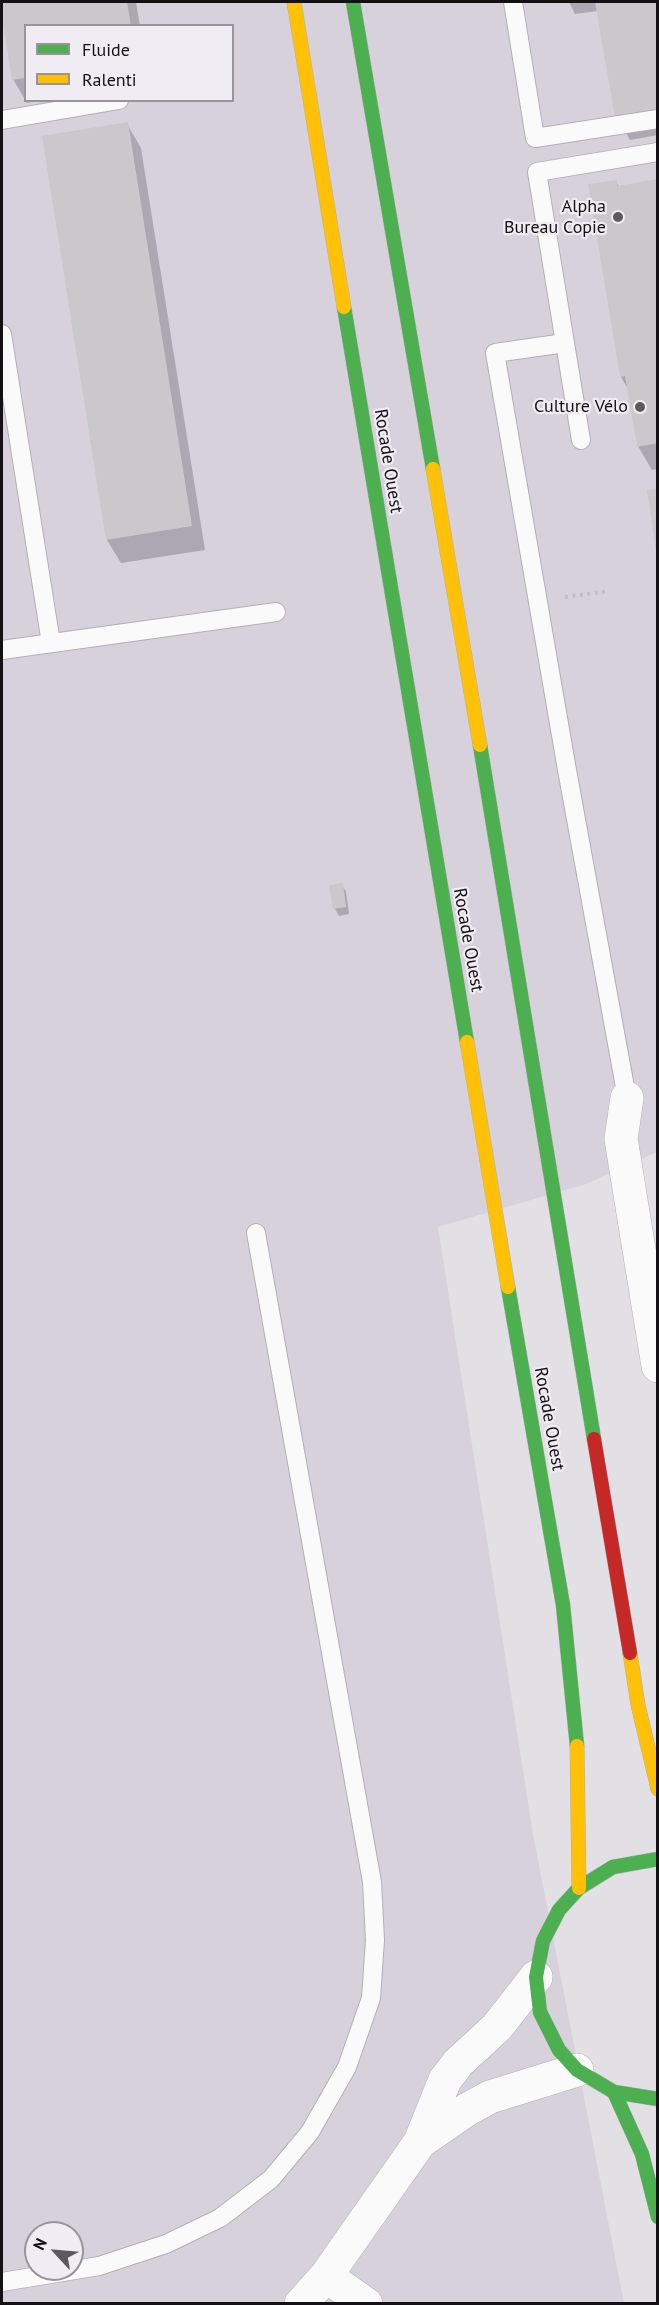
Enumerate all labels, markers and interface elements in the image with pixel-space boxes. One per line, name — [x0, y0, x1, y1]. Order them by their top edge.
legend — [24, 24, 234, 102]
text: Fluide — [82, 38, 130, 61]
text: Ralenti — [82, 68, 137, 91]
place label: Alpha Bureau Copie — [504, 196, 606, 238]
marker: Alpha Bureau Copie — [611, 210, 625, 224]
place label: Culture Vélo — [534, 396, 628, 418]
marker: Culture Vélo — [633, 400, 647, 414]
street label: Rocade Ouest — [369, 407, 407, 515]
street label: Rocade Ouest — [448, 886, 488, 994]
street label: Rocade Ouest — [529, 1365, 569, 1473]
north arrow — [24, 2221, 84, 2281]
text: N — [28, 2235, 51, 2253]

